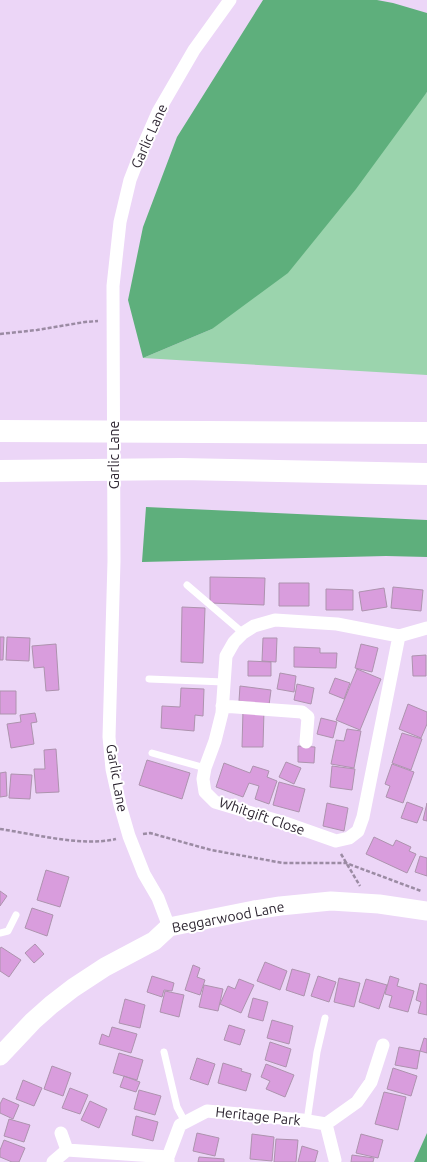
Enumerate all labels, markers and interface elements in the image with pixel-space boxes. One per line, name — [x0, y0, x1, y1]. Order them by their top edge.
street label: Garlic Lane — [128, 101, 170, 171]
street label: Garlic Lane — [106, 421, 122, 489]
street label: Garlic Lane — [103, 743, 131, 813]
street label: Whitgift Close — [217, 794, 307, 838]
street label: Beggarwood Lane — [170, 898, 286, 936]
street label: Heritage Park — [215, 1104, 301, 1128]

